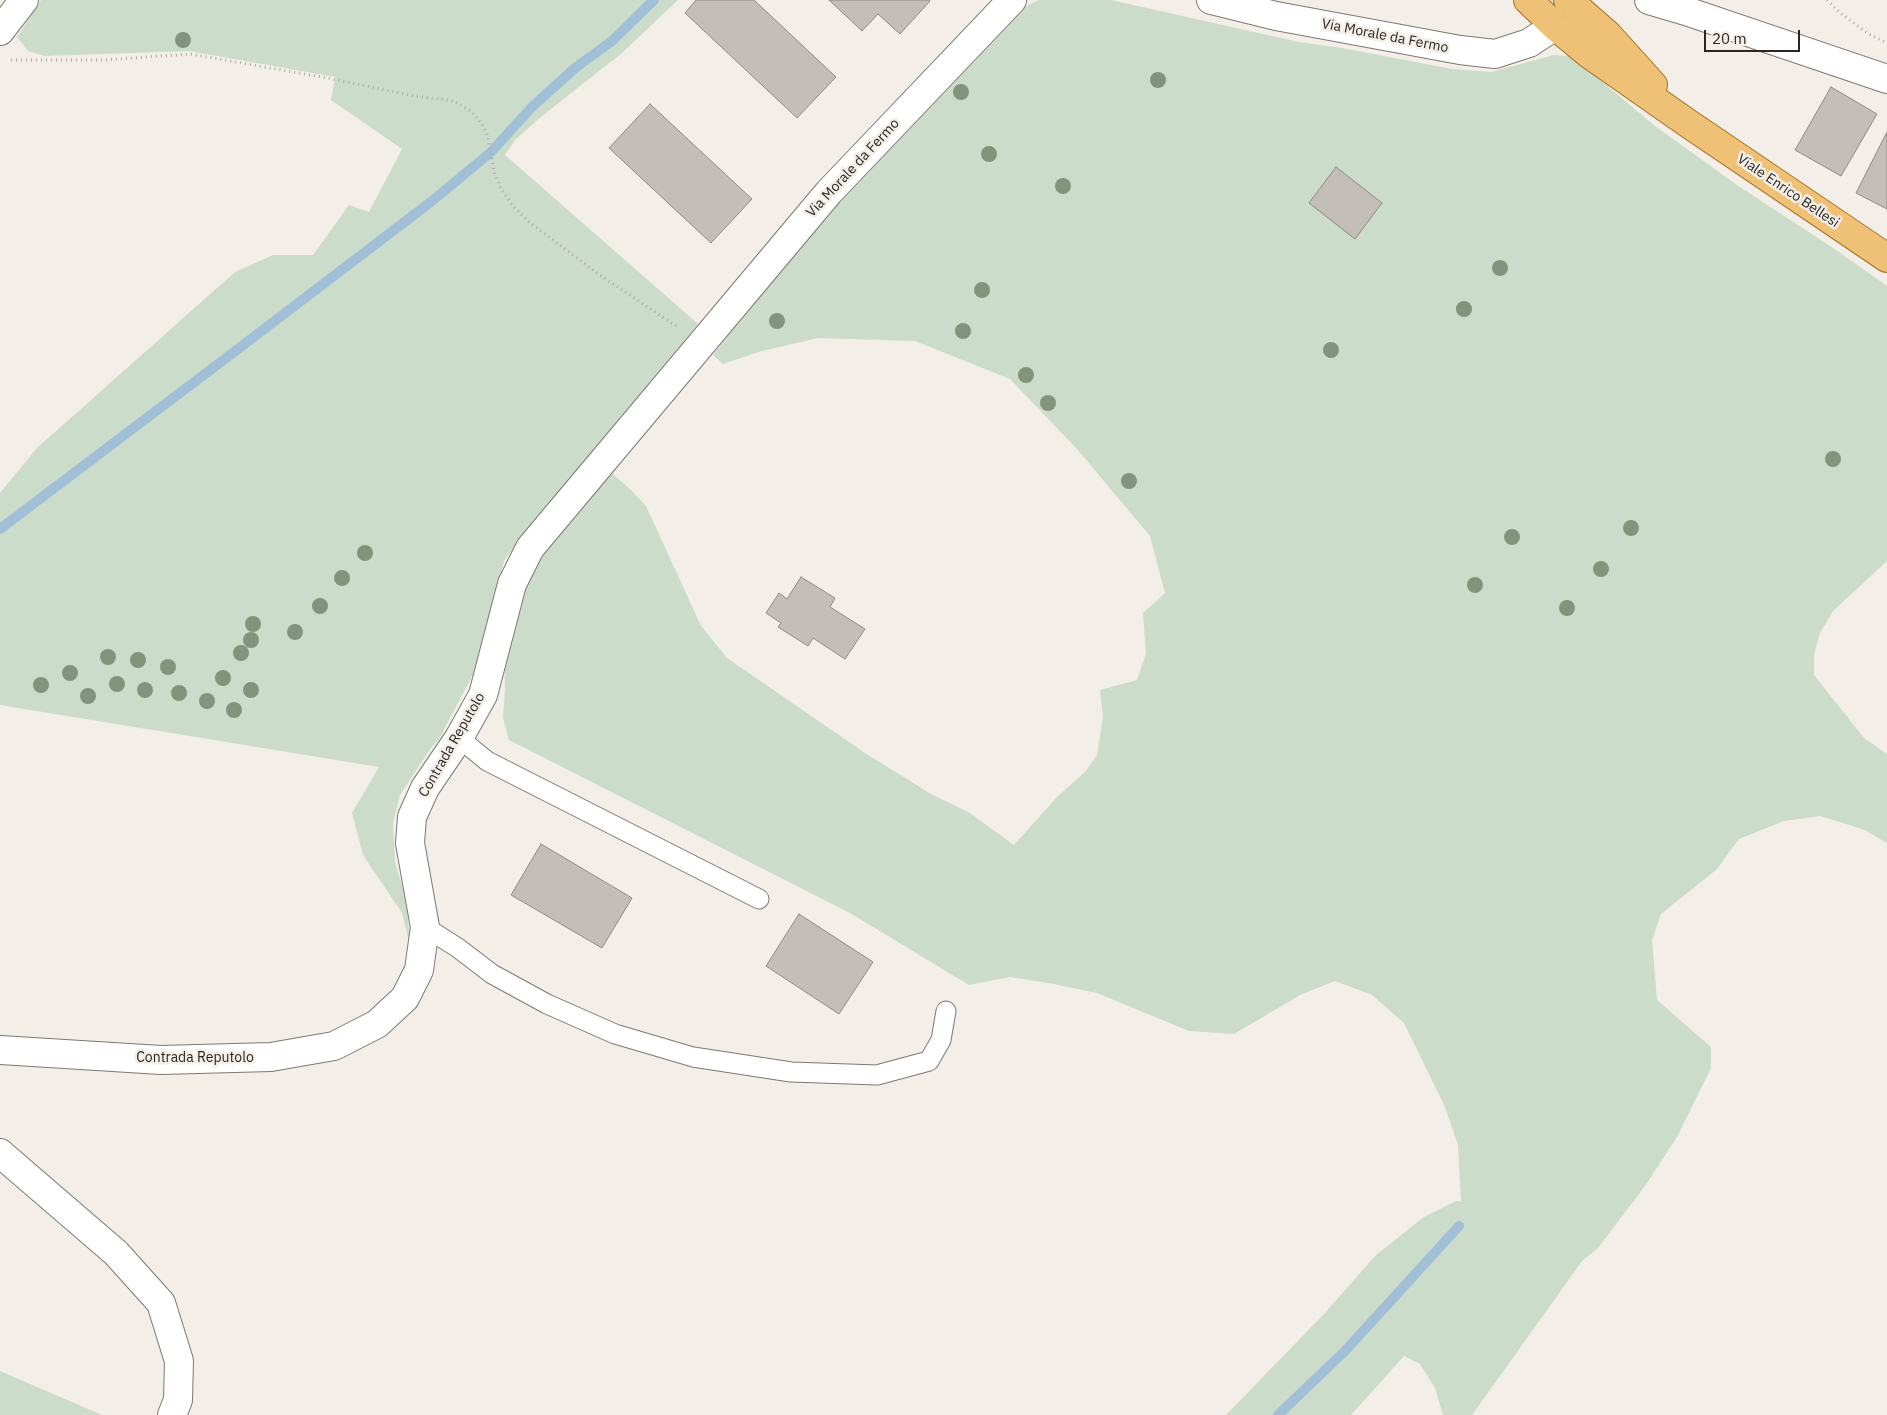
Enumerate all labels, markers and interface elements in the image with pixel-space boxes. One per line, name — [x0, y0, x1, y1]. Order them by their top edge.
street label: Via Morale da Fermo — [1320, 15, 1450, 57]
scale bar — [1707, 20, 1803, 52]
text: 20 m — [1712, 29, 1747, 48]
street label: Via Morale da Fermo — [803, 115, 903, 221]
street label: Viale Enrico Bellesi — [1734, 151, 1842, 231]
street label: Contrada Reputolo — [415, 690, 489, 800]
street label: Contrada Reputolo — [136, 1050, 254, 1066]

